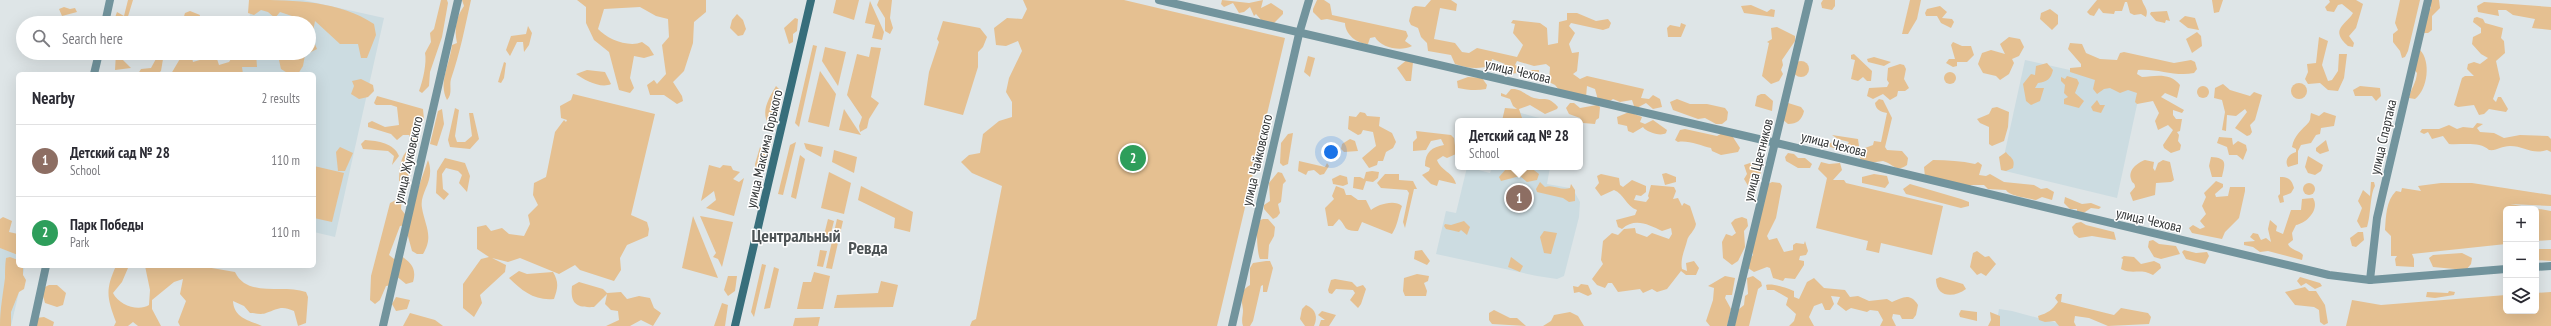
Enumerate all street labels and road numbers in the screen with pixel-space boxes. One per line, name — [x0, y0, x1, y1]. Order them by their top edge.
street label: улица Чехова — [1483, 55, 1553, 87]
street label: улица Максима Горького — [742, 88, 786, 210]
street label: улица Спартака — [2366, 98, 2400, 176]
street label: улица Чайковского — [1238, 112, 1276, 208]
street label: улица Жуковского — [389, 114, 427, 206]
street label: улица Цветников — [1739, 116, 1777, 203]
street label: улица Чехова — [1799, 127, 1869, 161]
street label: улица Чехова — [2114, 204, 2184, 236]

